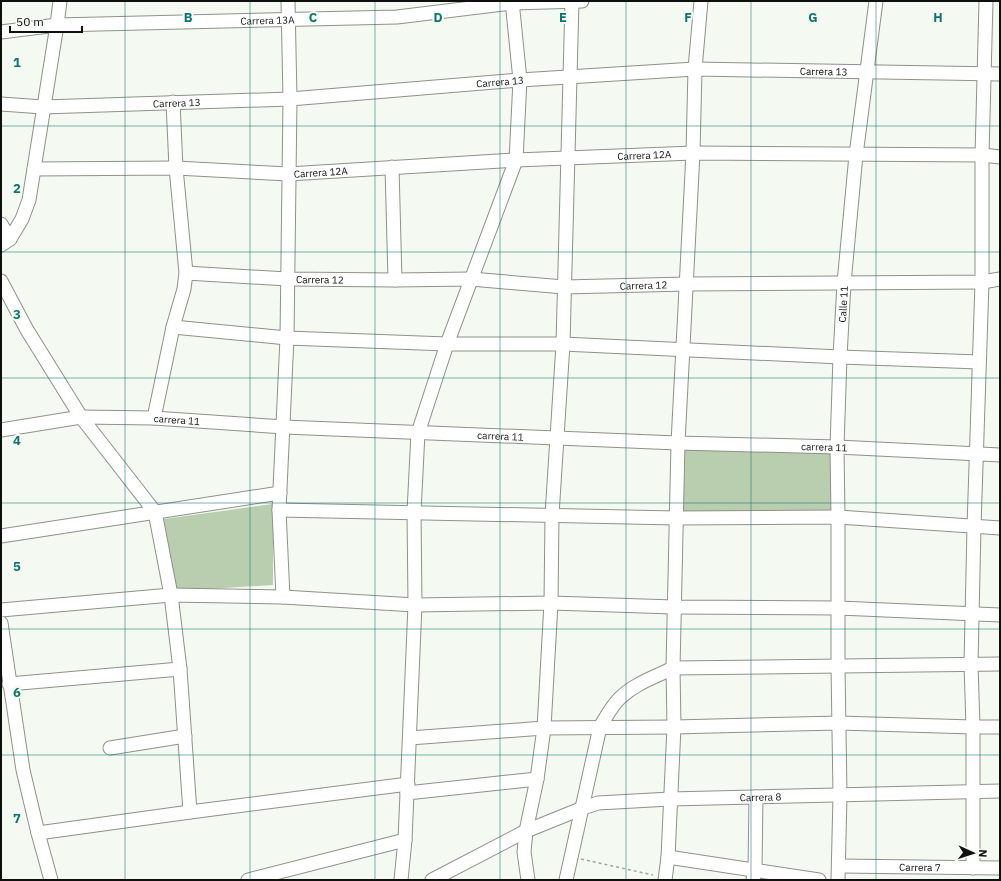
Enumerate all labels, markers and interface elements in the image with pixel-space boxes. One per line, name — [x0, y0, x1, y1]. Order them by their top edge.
scale bar — [10, 8, 82, 34]
text: B — [184, 9, 193, 26]
text: C — [309, 9, 318, 26]
text: D — [433, 9, 443, 26]
text: E — [559, 9, 567, 26]
text: F — [684, 9, 692, 26]
text: G — [808, 9, 818, 26]
text: H — [933, 9, 943, 26]
street label: Carrera 13A — [240, 13, 295, 27]
text: 50 m — [16, 14, 44, 29]
text: 1 — [13, 54, 21, 71]
street label: Carrera 13 — [800, 64, 848, 78]
street label: Carrera 13 — [476, 73, 524, 90]
street label: Carrera 13 — [153, 95, 201, 110]
street label: Carrera 12A — [617, 147, 672, 162]
street label: Carrera 12A — [293, 164, 349, 180]
text: 2 — [13, 180, 21, 197]
street label: Carrera 12 — [296, 273, 344, 286]
street label: Carrera 12 — [619, 278, 667, 292]
street label: Calle 11 — [835, 285, 850, 323]
text: 3 — [13, 306, 21, 323]
street label: carrera 11 — [153, 411, 201, 428]
street label: carrera 11 — [477, 428, 524, 443]
text: 4 — [13, 432, 21, 449]
street label: carrera 11 — [801, 440, 848, 454]
text: 5 — [13, 558, 21, 575]
text: 6 — [13, 684, 21, 701]
street label: Carrera 8 — [740, 790, 782, 804]
text: 7 — [13, 810, 21, 827]
north arrow — [953, 833, 993, 873]
text: N — [976, 849, 990, 858]
street label: Carrera 7 — [899, 860, 941, 874]

